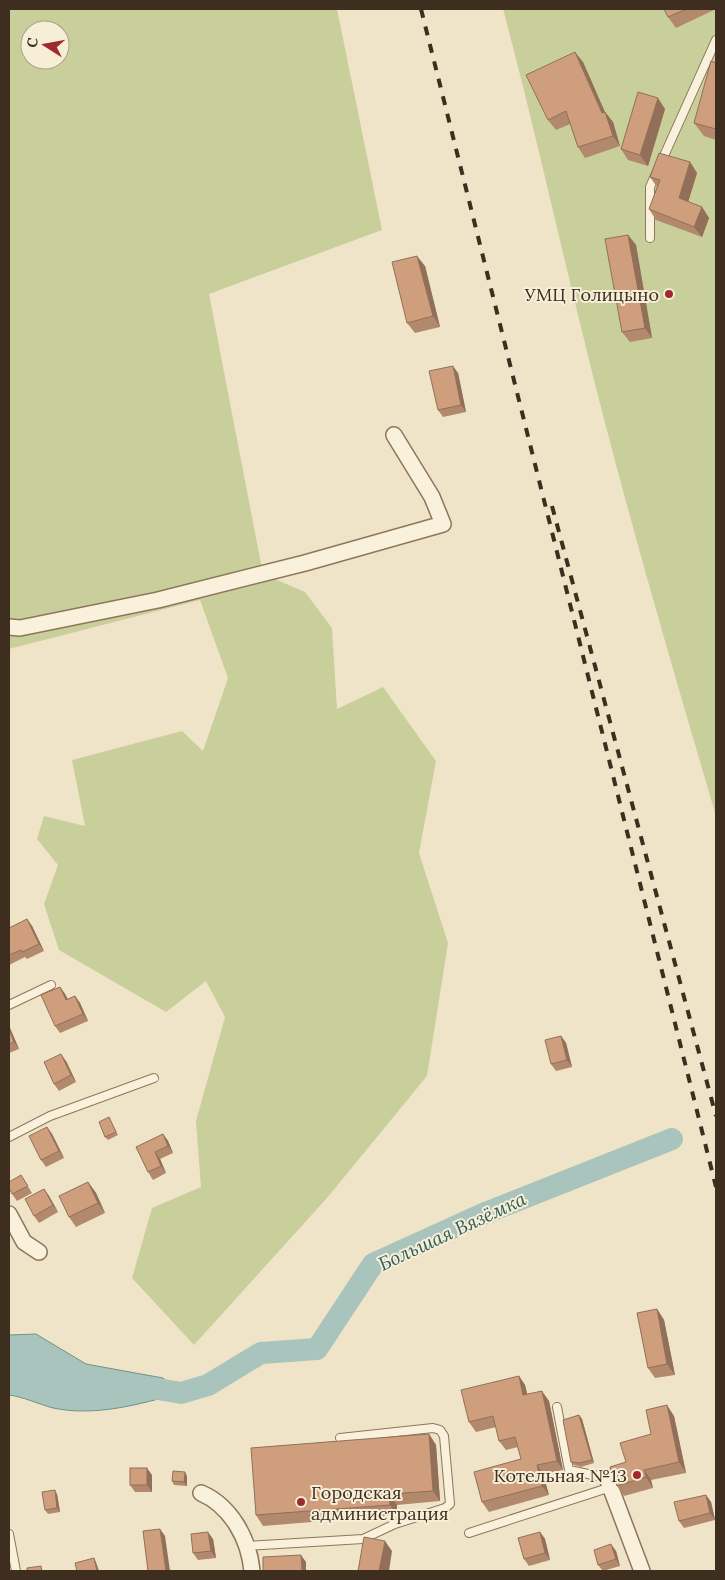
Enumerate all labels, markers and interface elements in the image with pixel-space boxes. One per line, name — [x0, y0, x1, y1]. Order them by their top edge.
north arrow — [20, 20, 70, 70]
text: С — [22, 36, 42, 49]
place label: УМЦ Голицыно — [524, 283, 659, 306]
marker: УМЦ Голицыно — [663, 288, 675, 300]
water label: Большая Вязёмка — [374, 1186, 530, 1276]
place label: Котельная №13 — [494, 1464, 627, 1487]
marker: Котельная №13 — [631, 1469, 643, 1481]
place label: Городская администрация — [311, 1481, 449, 1525]
marker: Городская администрация — [295, 1496, 307, 1508]

